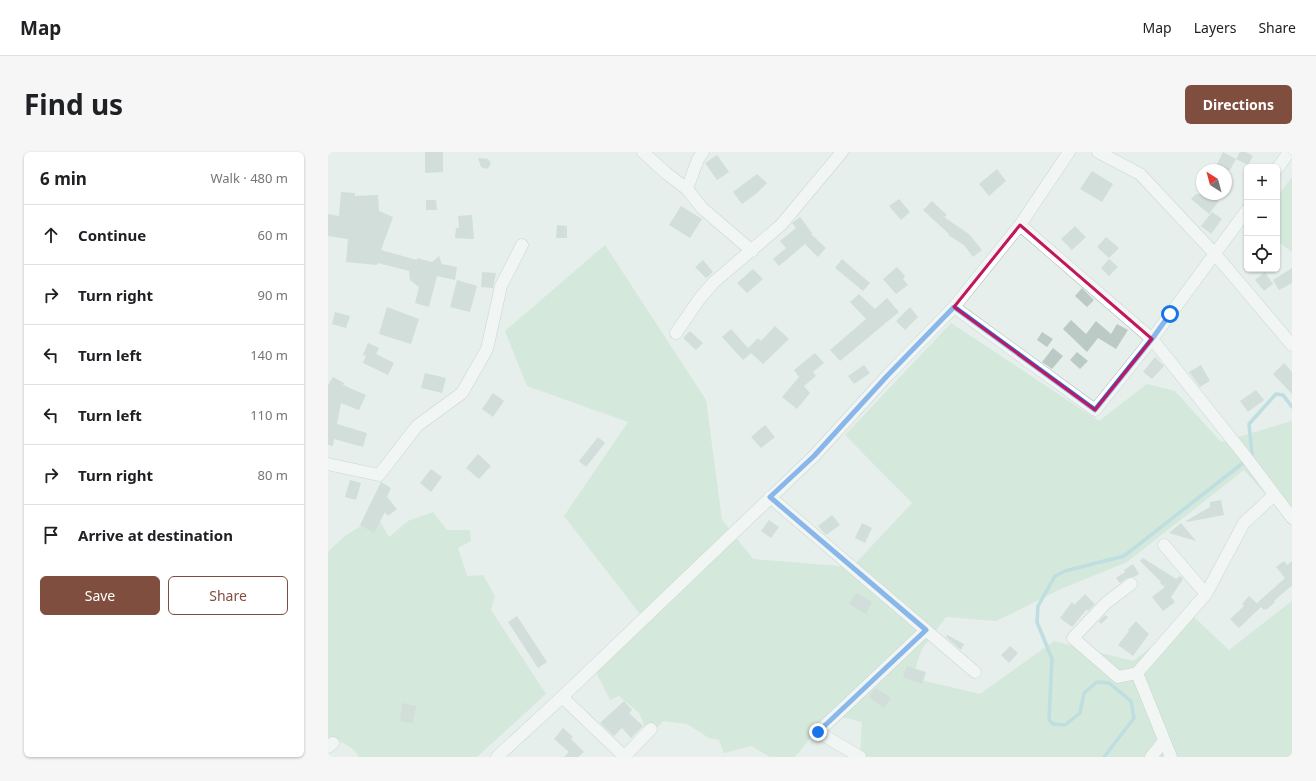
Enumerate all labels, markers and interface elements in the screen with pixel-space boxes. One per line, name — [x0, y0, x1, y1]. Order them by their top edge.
text: Map — [20, 15, 61, 41]
text: Map — [1143, 18, 1172, 37]
text: Layers — [1194, 18, 1236, 37]
text: Share — [1258, 18, 1296, 37]
text: Find us — [24, 85, 123, 123]
button: Directions — [1185, 85, 1292, 124]
north arrow — [1196, 164, 1232, 200]
map controls — [1244, 164, 1280, 272]
button: + — [1244, 164, 1280, 200]
text: 6 min — [40, 167, 87, 190]
text: Walk · 480 m — [210, 169, 288, 187]
button: − — [1244, 200, 1280, 236]
icon: ahead — [40, 224, 62, 246]
text: Continue — [78, 225, 146, 245]
text: 60 m — [258, 226, 288, 244]
button: locate — [1244, 236, 1280, 272]
icon: right — [40, 284, 62, 306]
text: Turn right — [78, 285, 153, 305]
text: 90 m — [258, 286, 288, 304]
route start — [1161, 305, 1179, 323]
icon: left — [40, 344, 62, 366]
text: Turn left — [78, 345, 142, 365]
text: 140 m — [250, 346, 288, 364]
icon: left — [40, 404, 62, 426]
text: Turn left — [78, 405, 142, 425]
text: 110 m — [250, 406, 288, 424]
icon: right — [40, 464, 62, 486]
text: Turn right — [78, 465, 153, 485]
text: 80 m — [258, 466, 288, 484]
icon: arrive — [40, 524, 62, 546]
text: Arrive at destination — [78, 525, 233, 545]
button: Save — [40, 576, 160, 615]
button: Share — [168, 576, 288, 615]
route end — [809, 723, 827, 741]

